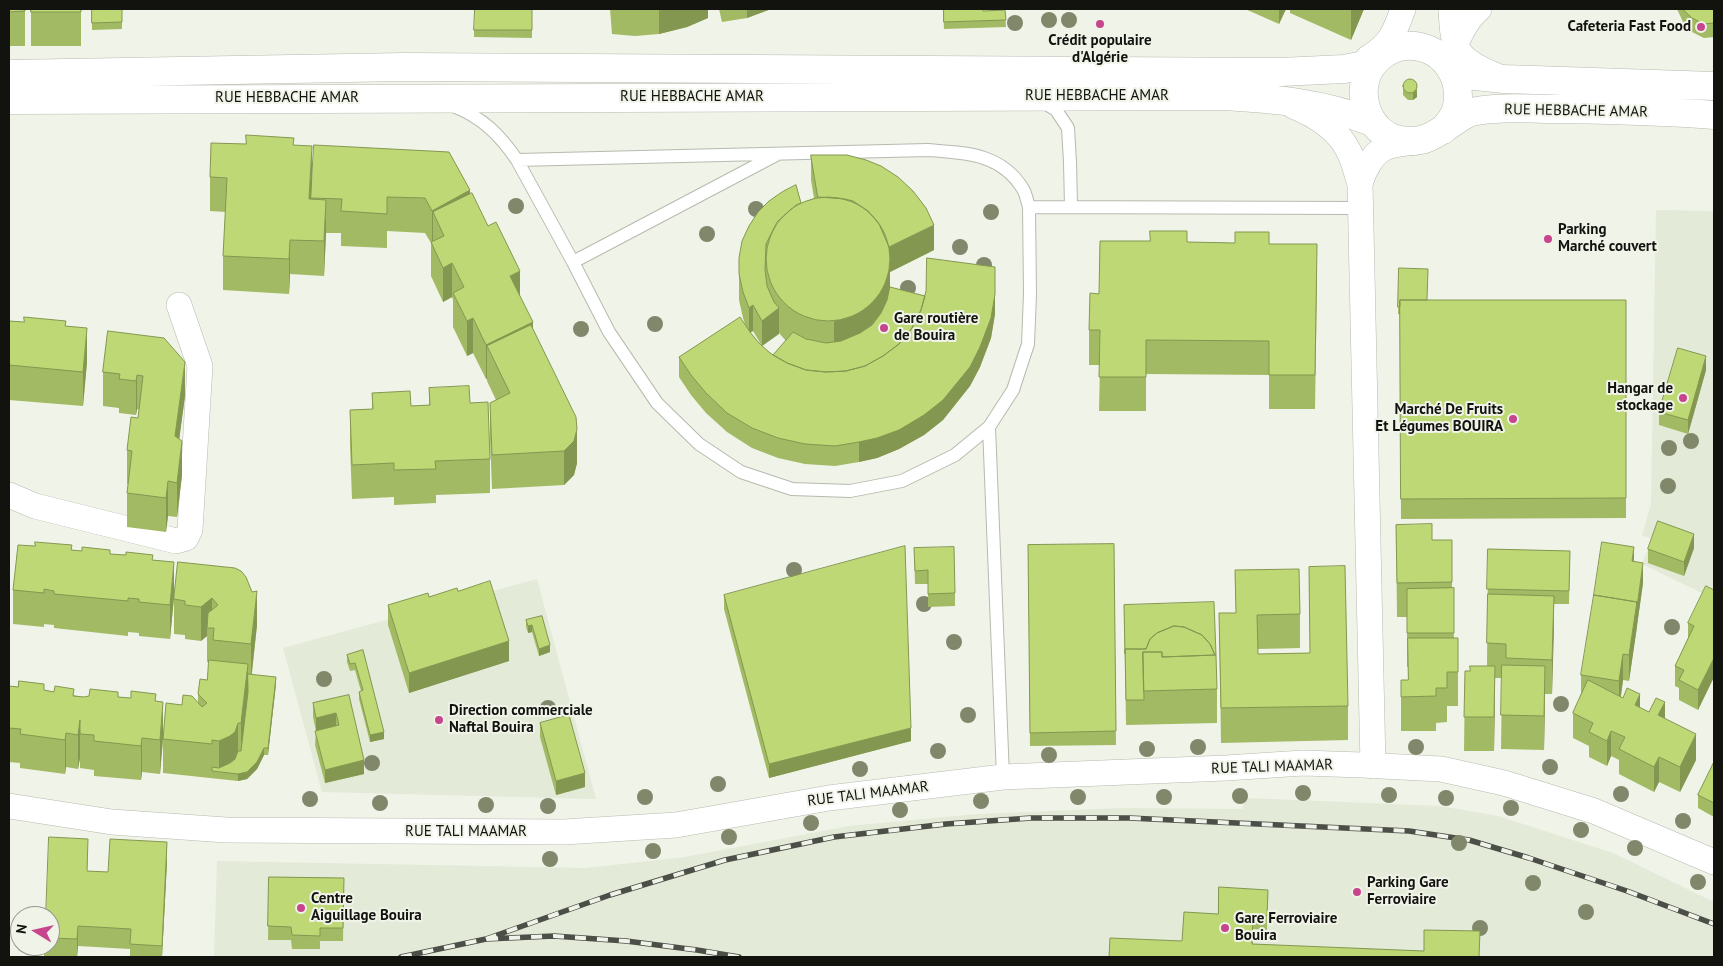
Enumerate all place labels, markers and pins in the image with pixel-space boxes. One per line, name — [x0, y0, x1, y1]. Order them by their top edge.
marker: Crédit populaire d'Algérie — [1094, 18, 1106, 30]
place label: Cafeteria Fast Food — [1567, 18, 1691, 36]
marker: Cafeteria Fast Food — [1695, 21, 1707, 33]
place label: Crédit populaire d'Algérie — [1048, 32, 1152, 67]
place label: Parking Marché couvert — [1558, 221, 1657, 256]
marker: Parking Marché couvert — [1542, 233, 1554, 245]
place label: Gare routière de Bouira — [894, 310, 978, 345]
marker: Gare routière de Bouira — [878, 322, 890, 334]
place label: Hangar de stockage — [1607, 380, 1673, 415]
marker: Hangar de stockage — [1677, 392, 1689, 404]
place label: Marché De Fruits Et Légumes BOUIRA — [1375, 401, 1503, 436]
marker: Marché De Fruits Et Légumes BOUIRA — [1507, 413, 1519, 425]
place label: Direction commerciale Naftal Bouira — [449, 702, 593, 737]
marker: Direction commerciale Naftal Bouira — [433, 714, 445, 726]
place label: Parking Gare Ferroviaire — [1367, 874, 1449, 909]
marker: Parking Gare Ferroviaire — [1351, 886, 1363, 898]
place label: Centre Aiguillage Bouira — [311, 890, 422, 925]
marker: Centre Aiguillage Bouira — [295, 902, 307, 914]
place label: Gare Ferroviaire Bouira — [1235, 910, 1337, 945]
marker: Gare Ferroviaire Bouira — [1219, 922, 1231, 934]

